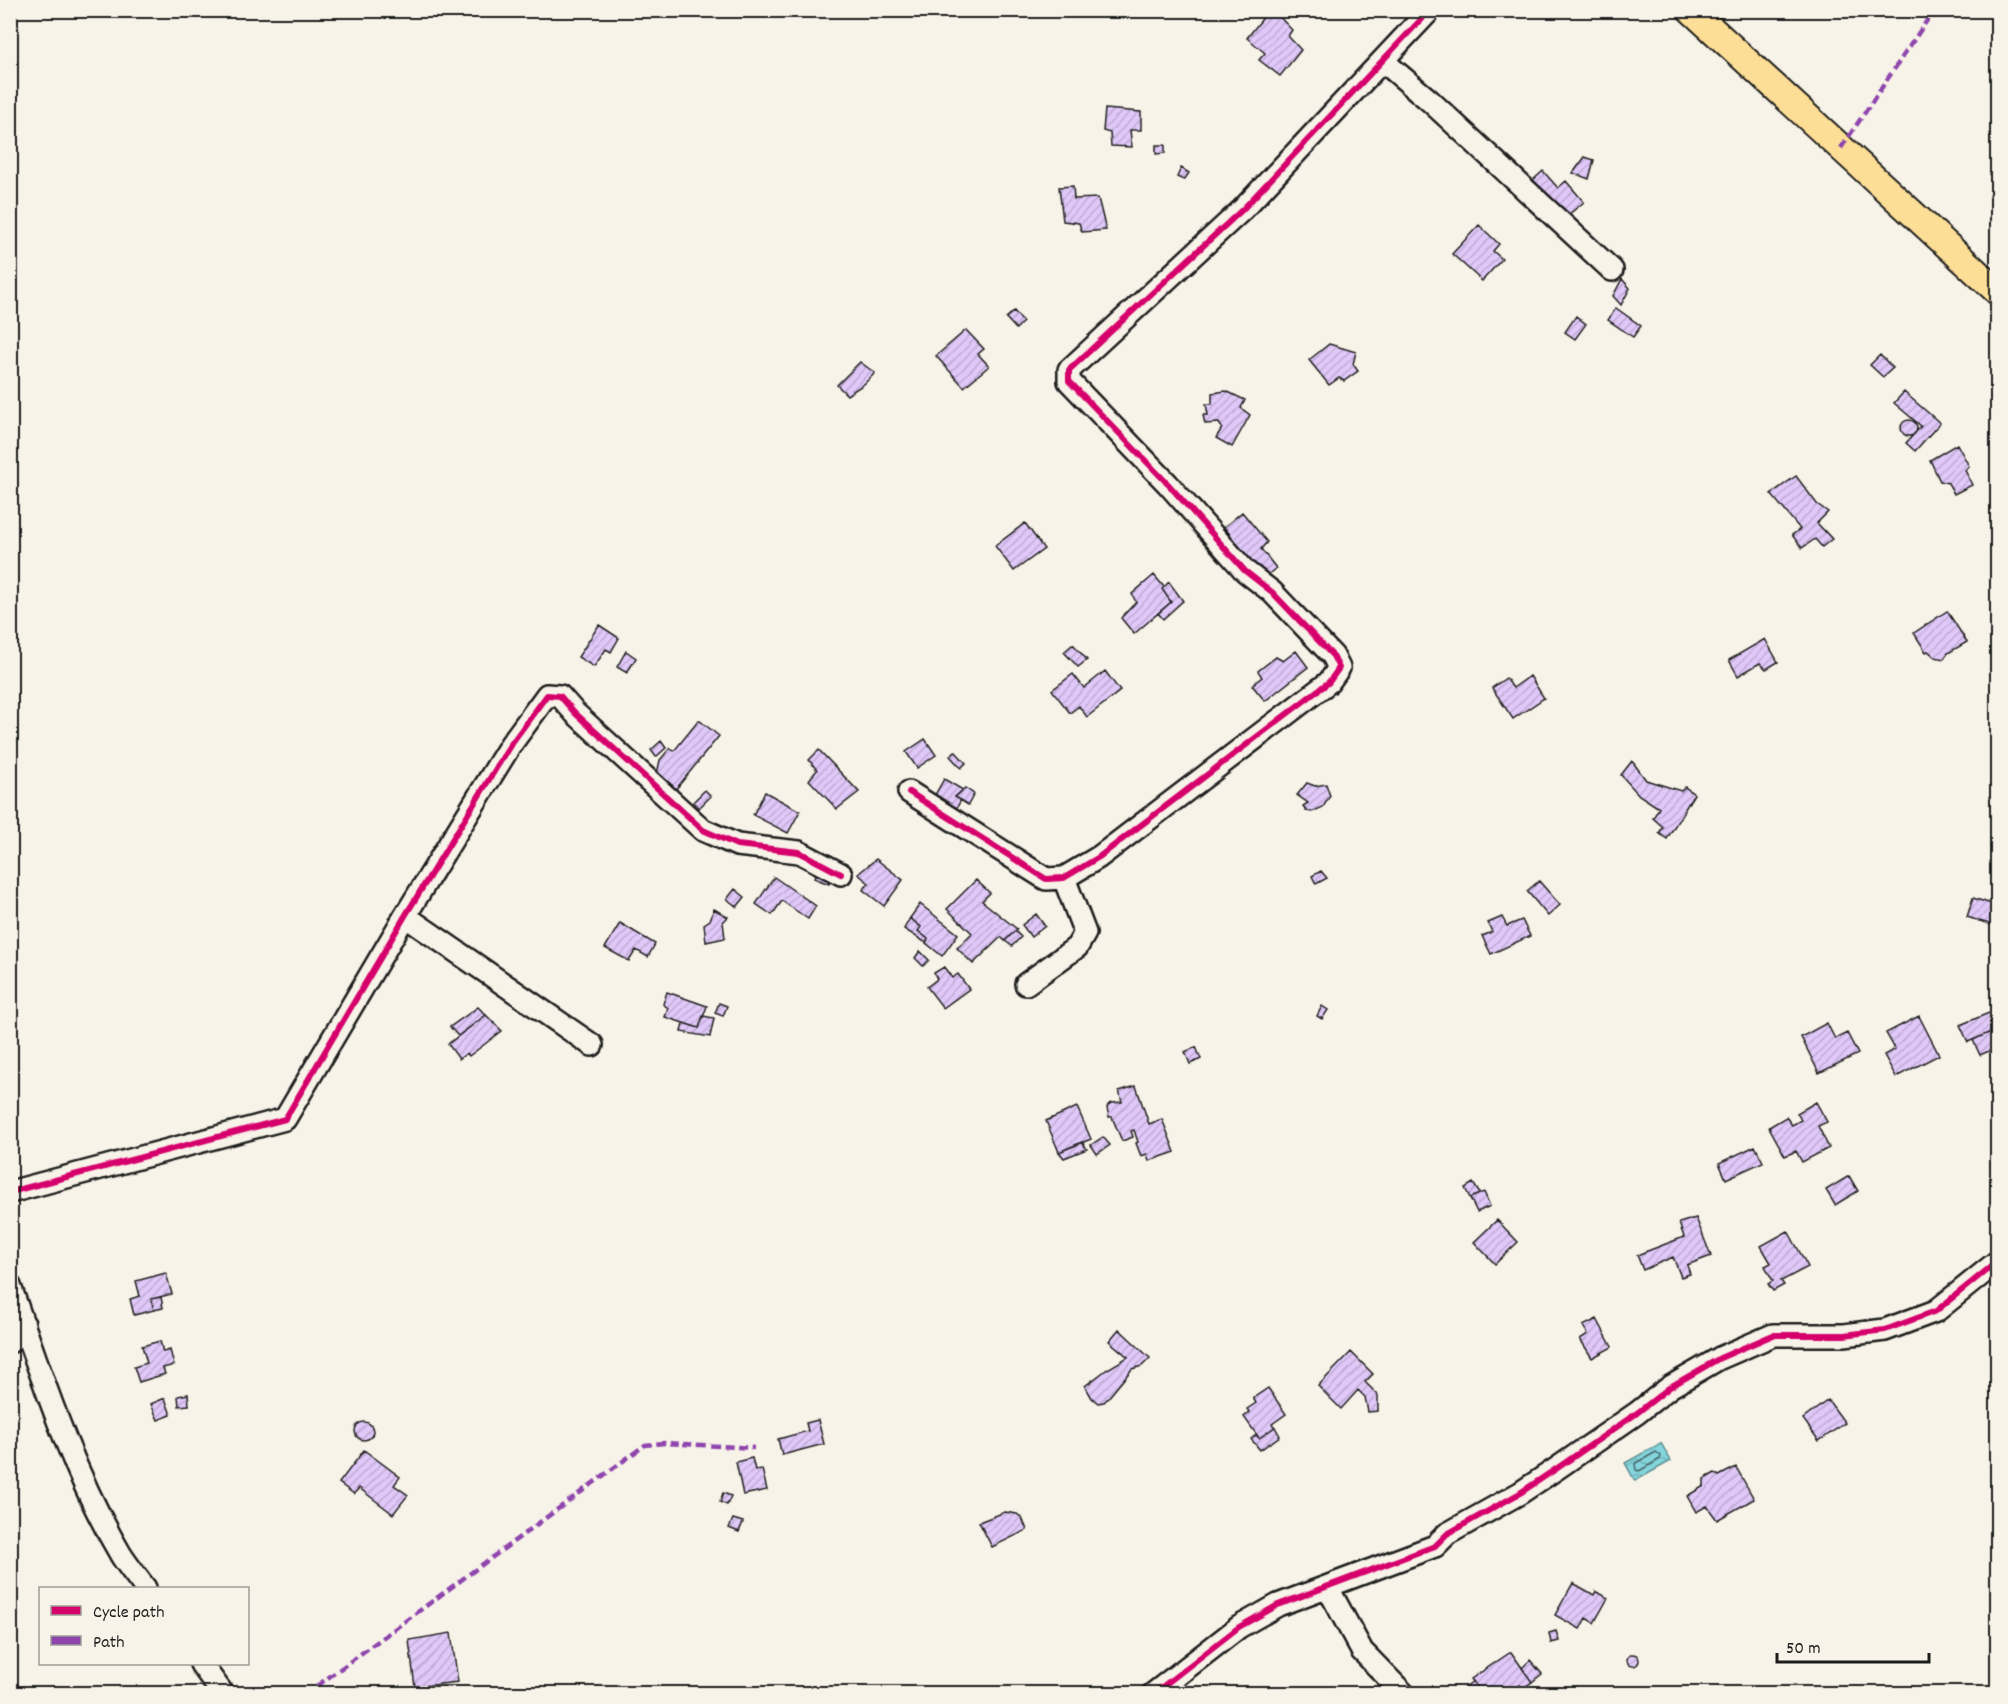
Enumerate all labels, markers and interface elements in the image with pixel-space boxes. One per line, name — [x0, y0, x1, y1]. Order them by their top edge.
legend — [39, 1587, 249, 1665]
text: Cycle path — [93, 1601, 164, 1626]
scale bar — [1777, 1626, 1928, 1664]
text: Path — [93, 1631, 125, 1656]
text: 50 m — [1786, 1637, 1821, 1662]

